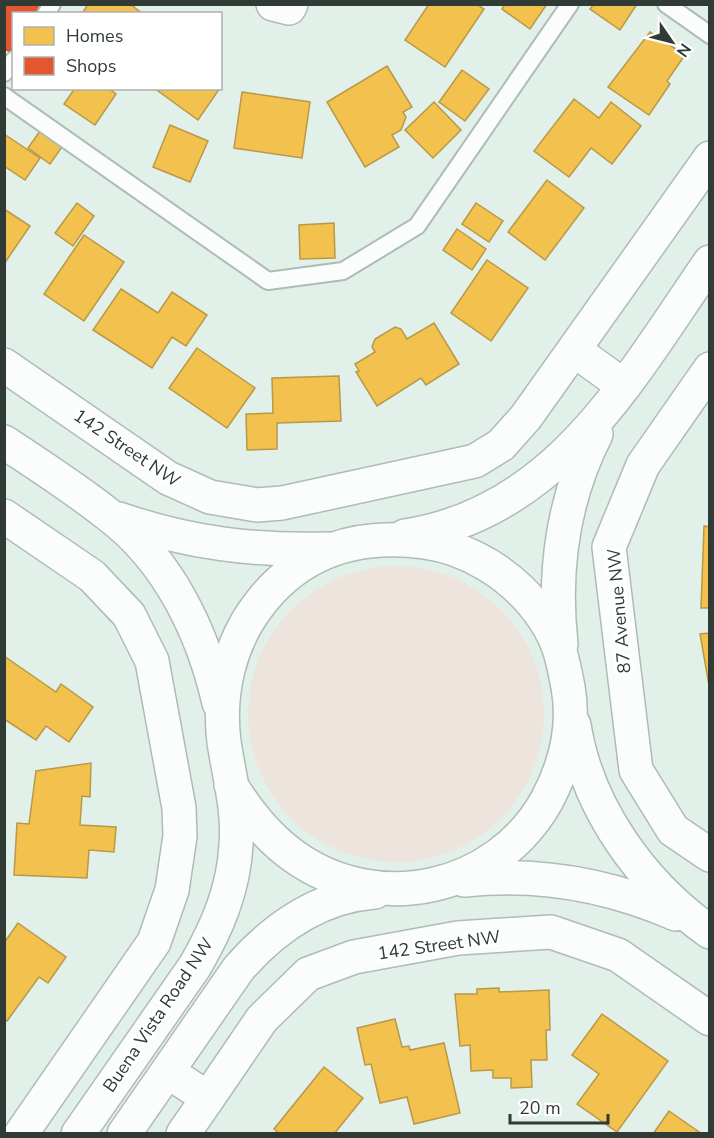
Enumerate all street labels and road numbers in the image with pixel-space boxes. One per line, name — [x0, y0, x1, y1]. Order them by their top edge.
street label: 142 Street NW — [69, 403, 185, 493]
street label: 87 Avenue NW — [602, 547, 636, 674]
street label: 142 Street NW — [376, 924, 502, 966]
street label: Buena Vista Road NW — [97, 933, 219, 1097]

